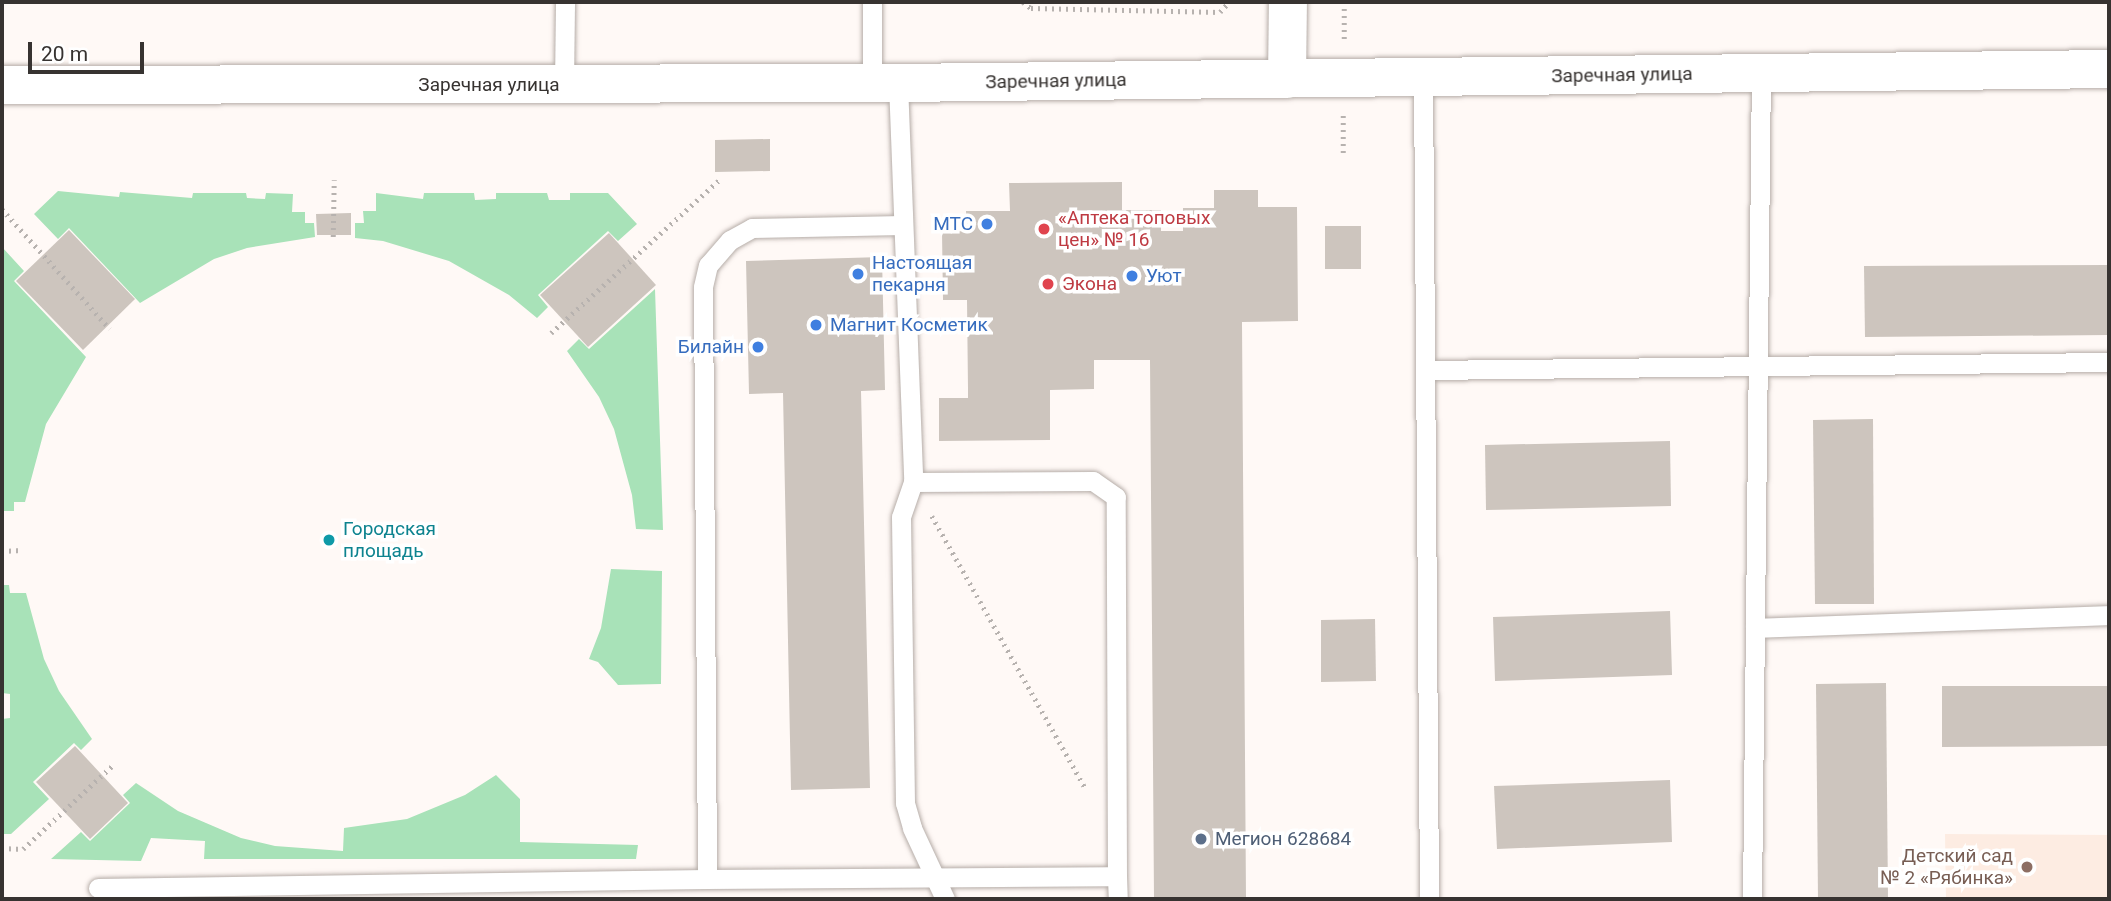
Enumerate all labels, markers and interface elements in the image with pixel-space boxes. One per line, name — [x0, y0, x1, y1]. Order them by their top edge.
scale bar — [32, 28, 147, 72]
text: 20 m — [41, 42, 88, 66]
street label: Заречная улица — [1551, 62, 1693, 88]
street label: Заречная улица — [985, 68, 1127, 94]
street label: Заречная улица — [418, 74, 560, 96]
place label: «Аптека топовых цен» № 16 — [1058, 207, 1210, 251]
place label: МТС — [933, 213, 973, 235]
marker: МТС — [979, 216, 995, 232]
marker: «Аптека топовых цен» № 16 — [1036, 221, 1052, 237]
place label: Настоящая пекарня — [872, 252, 972, 296]
place label: Уют — [1146, 265, 1182, 287]
marker: Настоящая пекарня — [850, 266, 866, 282]
marker: Уют — [1124, 268, 1140, 284]
place label: Экона — [1062, 273, 1117, 295]
marker: Экона — [1040, 276, 1056, 292]
place label: Магнит Косметик — [830, 314, 988, 336]
marker: Магнит Косметик — [808, 317, 824, 333]
place label: Билайн — [678, 336, 744, 358]
marker: Билайн — [750, 339, 766, 355]
place label: Городская площадь — [343, 518, 436, 562]
marker: Городская площадь — [321, 532, 337, 548]
place label: Мегион 628684 — [1215, 828, 1351, 850]
marker: Мегион 628684 — [1193, 831, 1209, 847]
place label: Детский сад № 2 «Рябинка» — [1880, 845, 2013, 889]
marker: Детский сад № 2 «Рябинка» — [2019, 859, 2035, 875]

